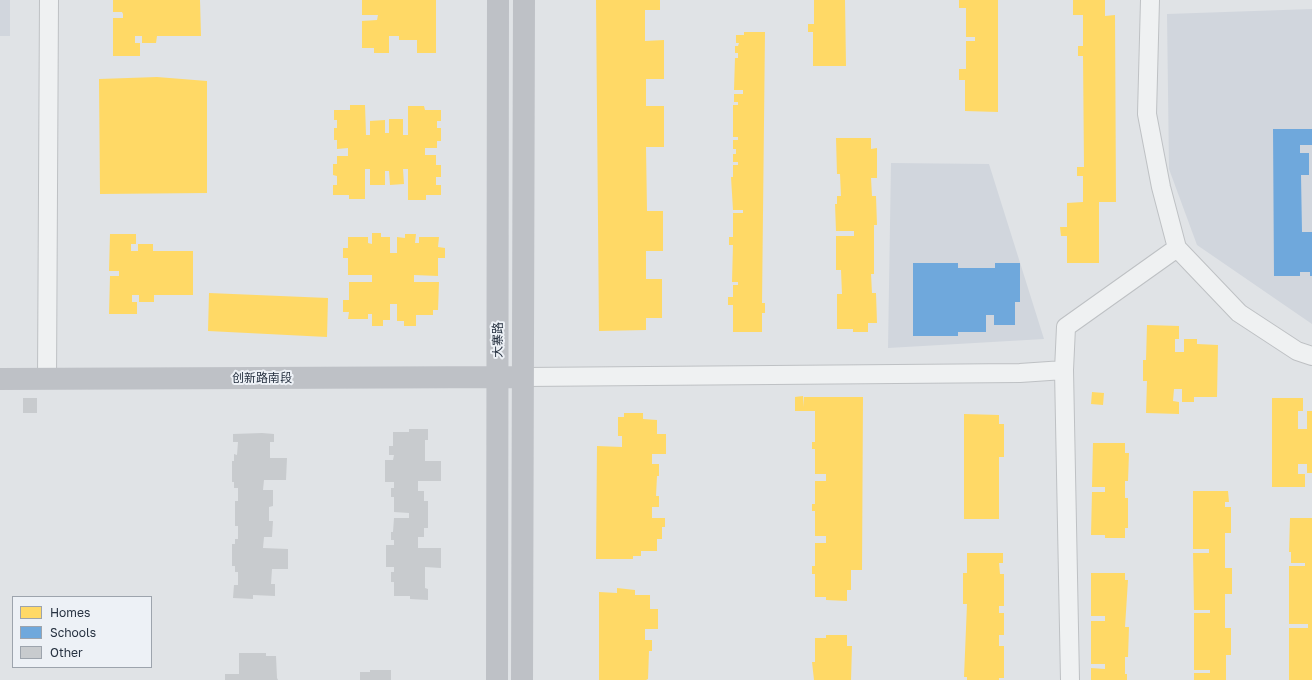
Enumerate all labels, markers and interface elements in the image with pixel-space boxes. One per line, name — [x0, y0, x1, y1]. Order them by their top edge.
street label: 大寨路 — [491, 322, 505, 358]
street label: 创新路南段 — [232, 371, 292, 385]
legend — [12, 596, 152, 668]
text: Homes — [50, 605, 90, 620]
text: Schools — [50, 625, 96, 640]
text: Other — [50, 645, 83, 660]

